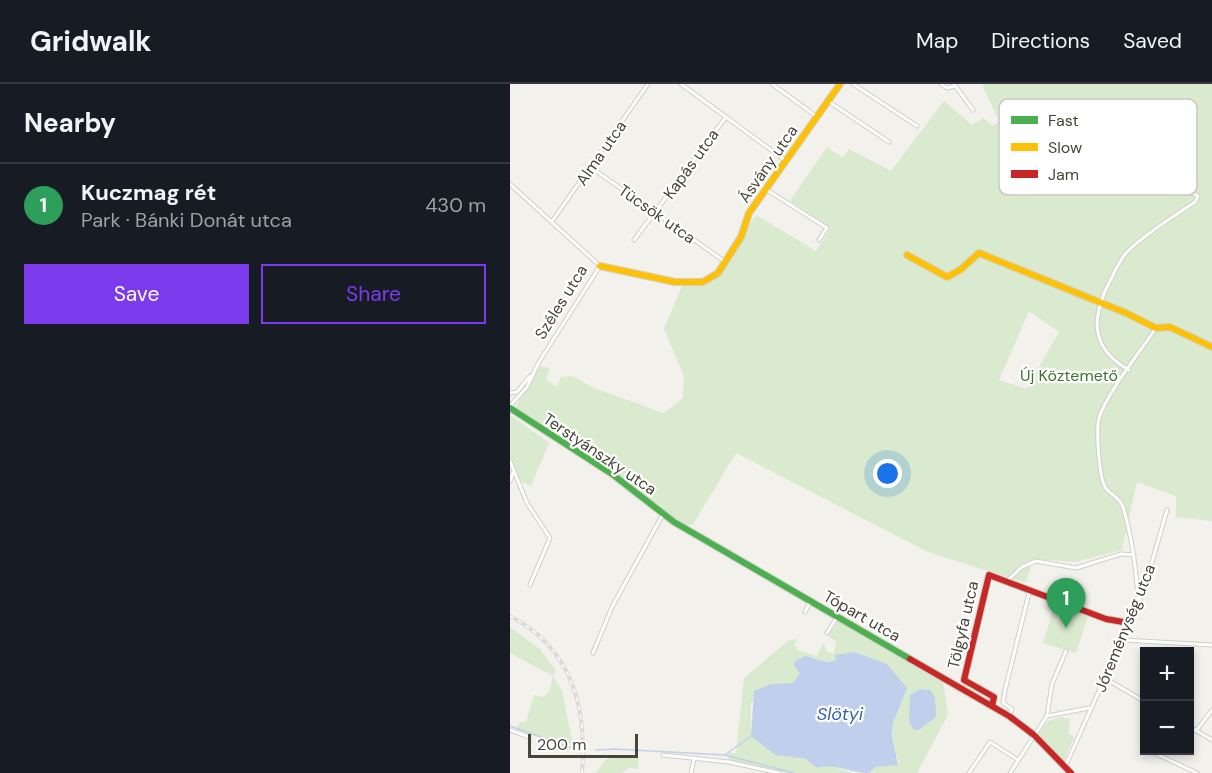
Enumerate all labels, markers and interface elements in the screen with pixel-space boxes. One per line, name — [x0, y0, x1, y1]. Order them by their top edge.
text: Gridwalk — [30, 23, 152, 60]
text: Map — [916, 27, 958, 55]
text: Directions — [991, 27, 1090, 55]
text: Saved — [1123, 27, 1182, 55]
legend — [999, 99, 1197, 195]
text: Nearby — [24, 106, 116, 140]
text: Fast — [1048, 110, 1079, 131]
street label: Alma utca — [571, 116, 631, 190]
street label: Ásvány utca — [734, 121, 802, 207]
street label: Kapás utca — [658, 125, 724, 203]
text: Slow — [1048, 137, 1082, 158]
text: Jam — [1048, 164, 1079, 185]
text: Kuczmag rét — [81, 178, 216, 207]
street label: Tücsök utca — [614, 180, 700, 248]
text: 1 — [40, 192, 47, 218]
text: 430 m — [425, 192, 486, 218]
text: Park · Bánki Donát utca — [81, 207, 292, 233]
street label: Széles utca — [530, 261, 592, 343]
button: Save — [24, 264, 249, 324]
button: Share — [261, 264, 486, 324]
park label: Új Köztemető — [1020, 365, 1118, 386]
street label: Terstyánszky utca — [539, 408, 661, 500]
your location — [873, 459, 902, 488]
street label: Jóreménység utca — [1090, 561, 1160, 695]
pin: 1 — [1046, 578, 1086, 628]
street label: Tölgyfa utca — [943, 579, 983, 671]
street label: Tópart utca — [820, 586, 904, 646]
map controls — [1140, 647, 1194, 755]
button: + — [1140, 647, 1194, 701]
button: − — [1140, 701, 1194, 755]
water label: Slötyi — [817, 702, 864, 726]
scale bar — [528, 731, 638, 758]
text: 200 m — [537, 734, 586, 755]

